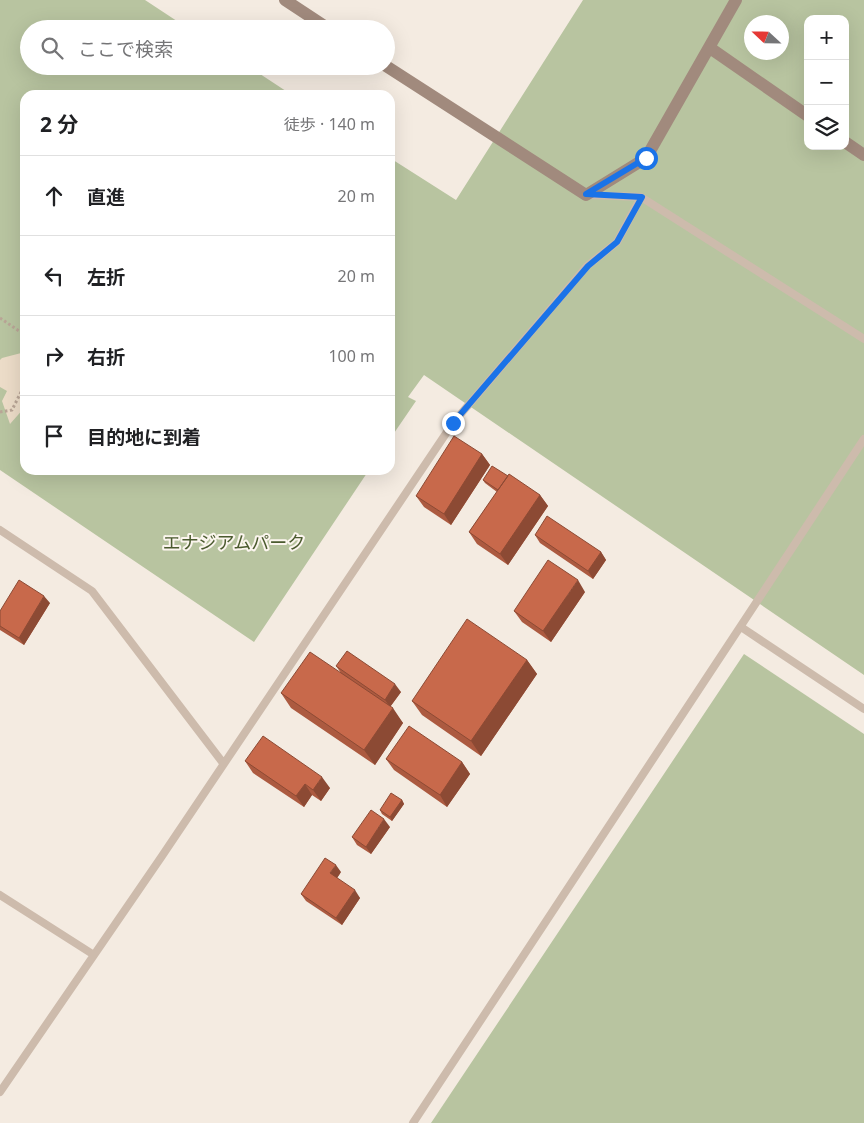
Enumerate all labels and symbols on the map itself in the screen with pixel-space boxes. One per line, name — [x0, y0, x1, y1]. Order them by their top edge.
north arrow — [744, 15, 789, 60]
route start — [635, 147, 658, 170]
route end — [442, 412, 465, 435]
park label: エナジアムパーク — [163, 530, 305, 554]

